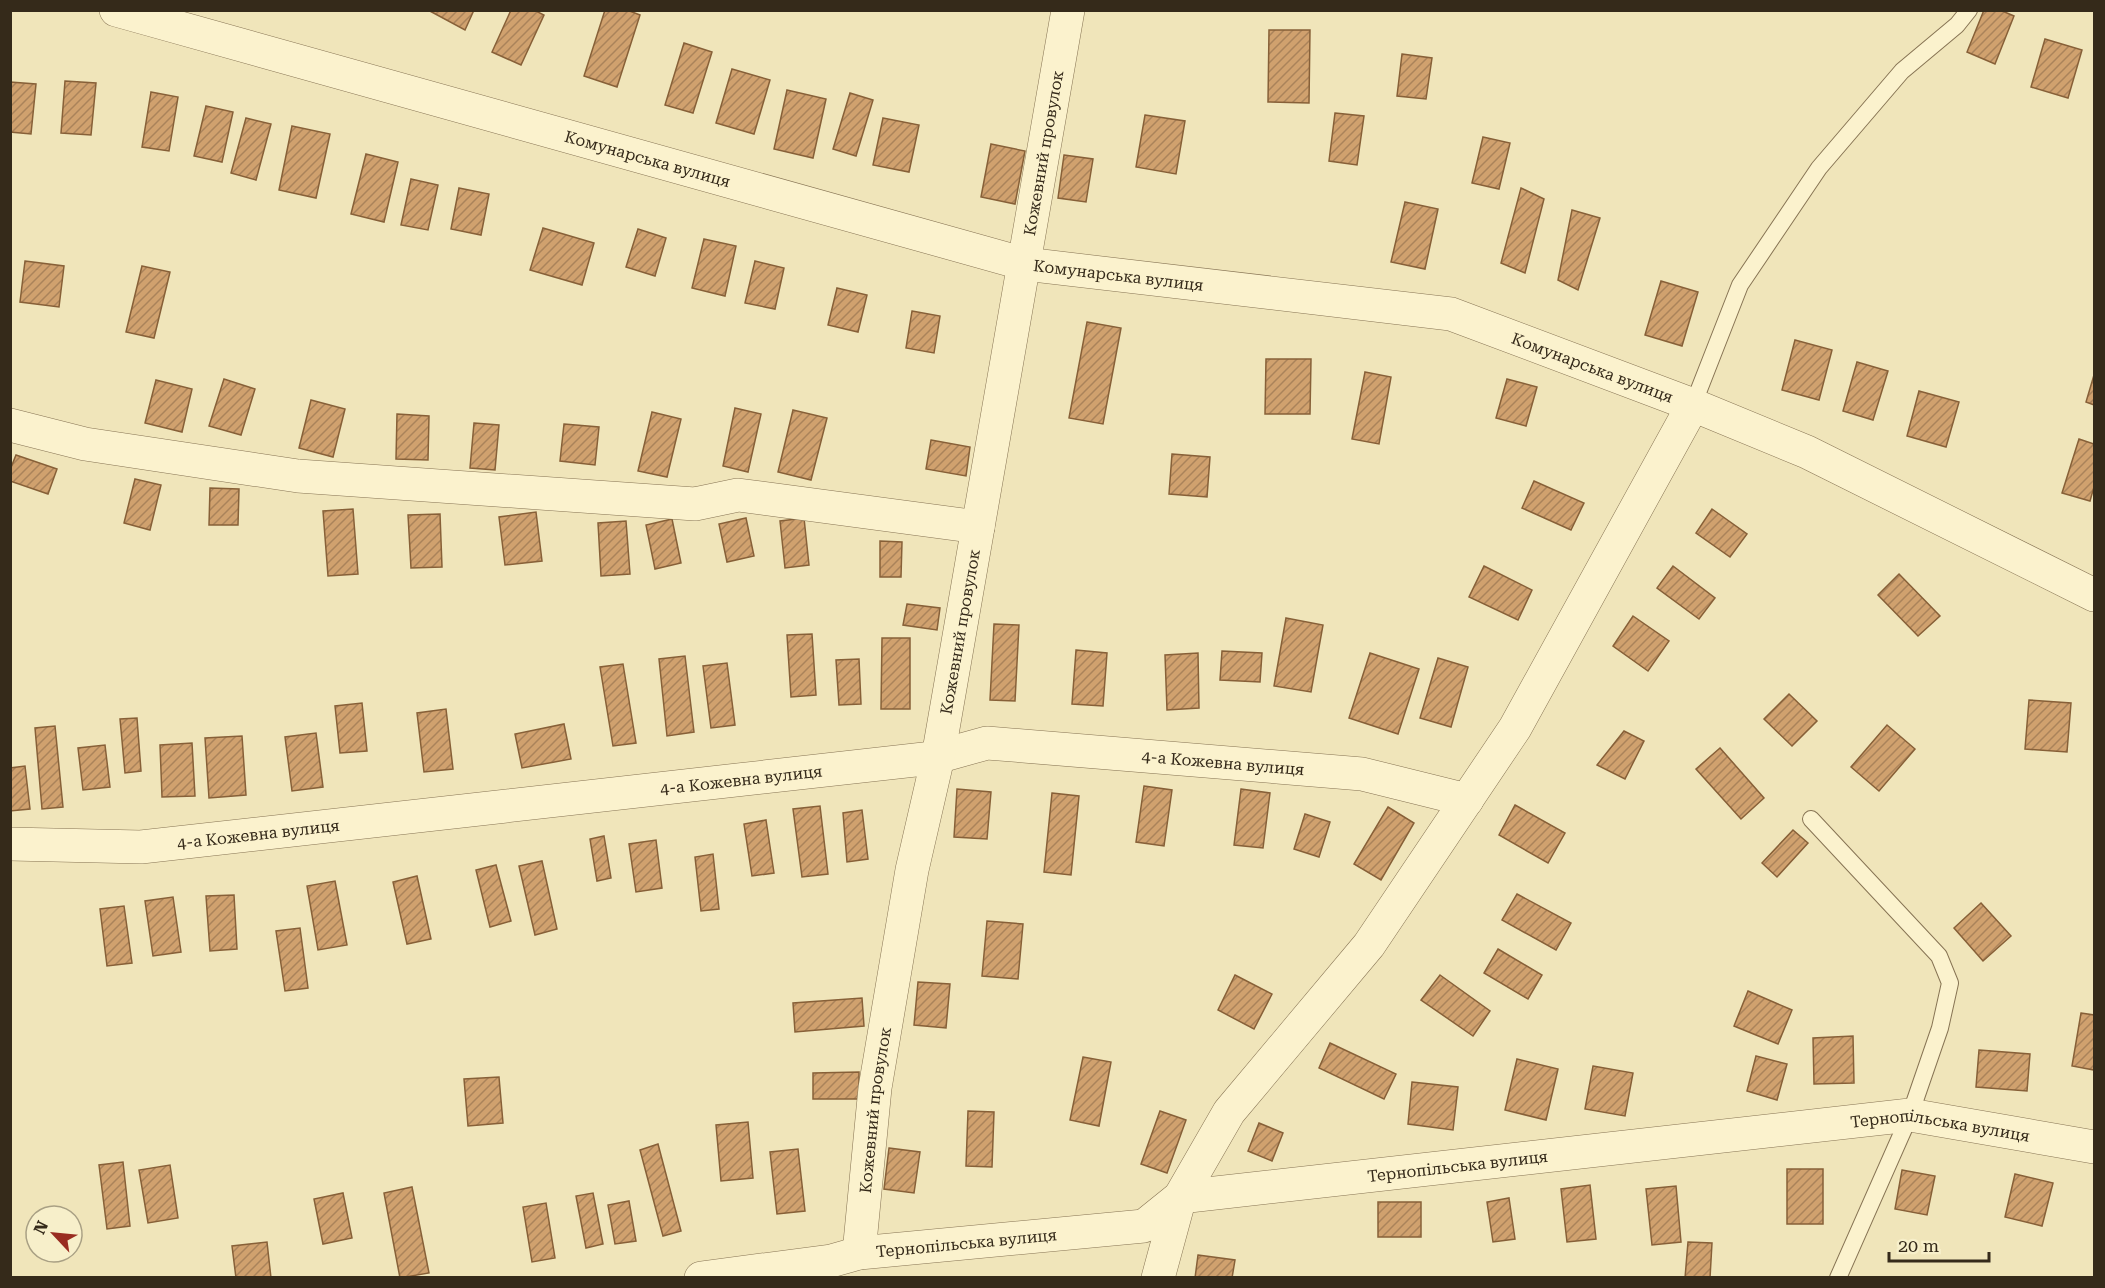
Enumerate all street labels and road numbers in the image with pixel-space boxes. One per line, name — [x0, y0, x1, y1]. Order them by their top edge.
street label: Кожевний провулок — [1019, 69, 1067, 237]
street label: Комунарська вулиця — [563, 126, 733, 191]
street label: Комунарська вулиця — [1032, 256, 1205, 294]
street label: Комунарська вулиця — [1509, 328, 1676, 406]
street label: Кожевний провулок — [936, 548, 984, 716]
street label: 4-а Кожевна вулиця — [1141, 746, 1305, 779]
street label: 4-а Кожевна вулиця — [659, 761, 823, 798]
street label: 4-а Кожевна вулиця — [176, 815, 340, 852]
street label: Кожевний провулок — [855, 1025, 895, 1194]
street label: Тернопільська вулиця — [1849, 1106, 2031, 1145]
street label: Тернопільська вулиця — [1366, 1146, 1549, 1185]
street label: Тернопільська вулиця — [875, 1225, 1058, 1261]

